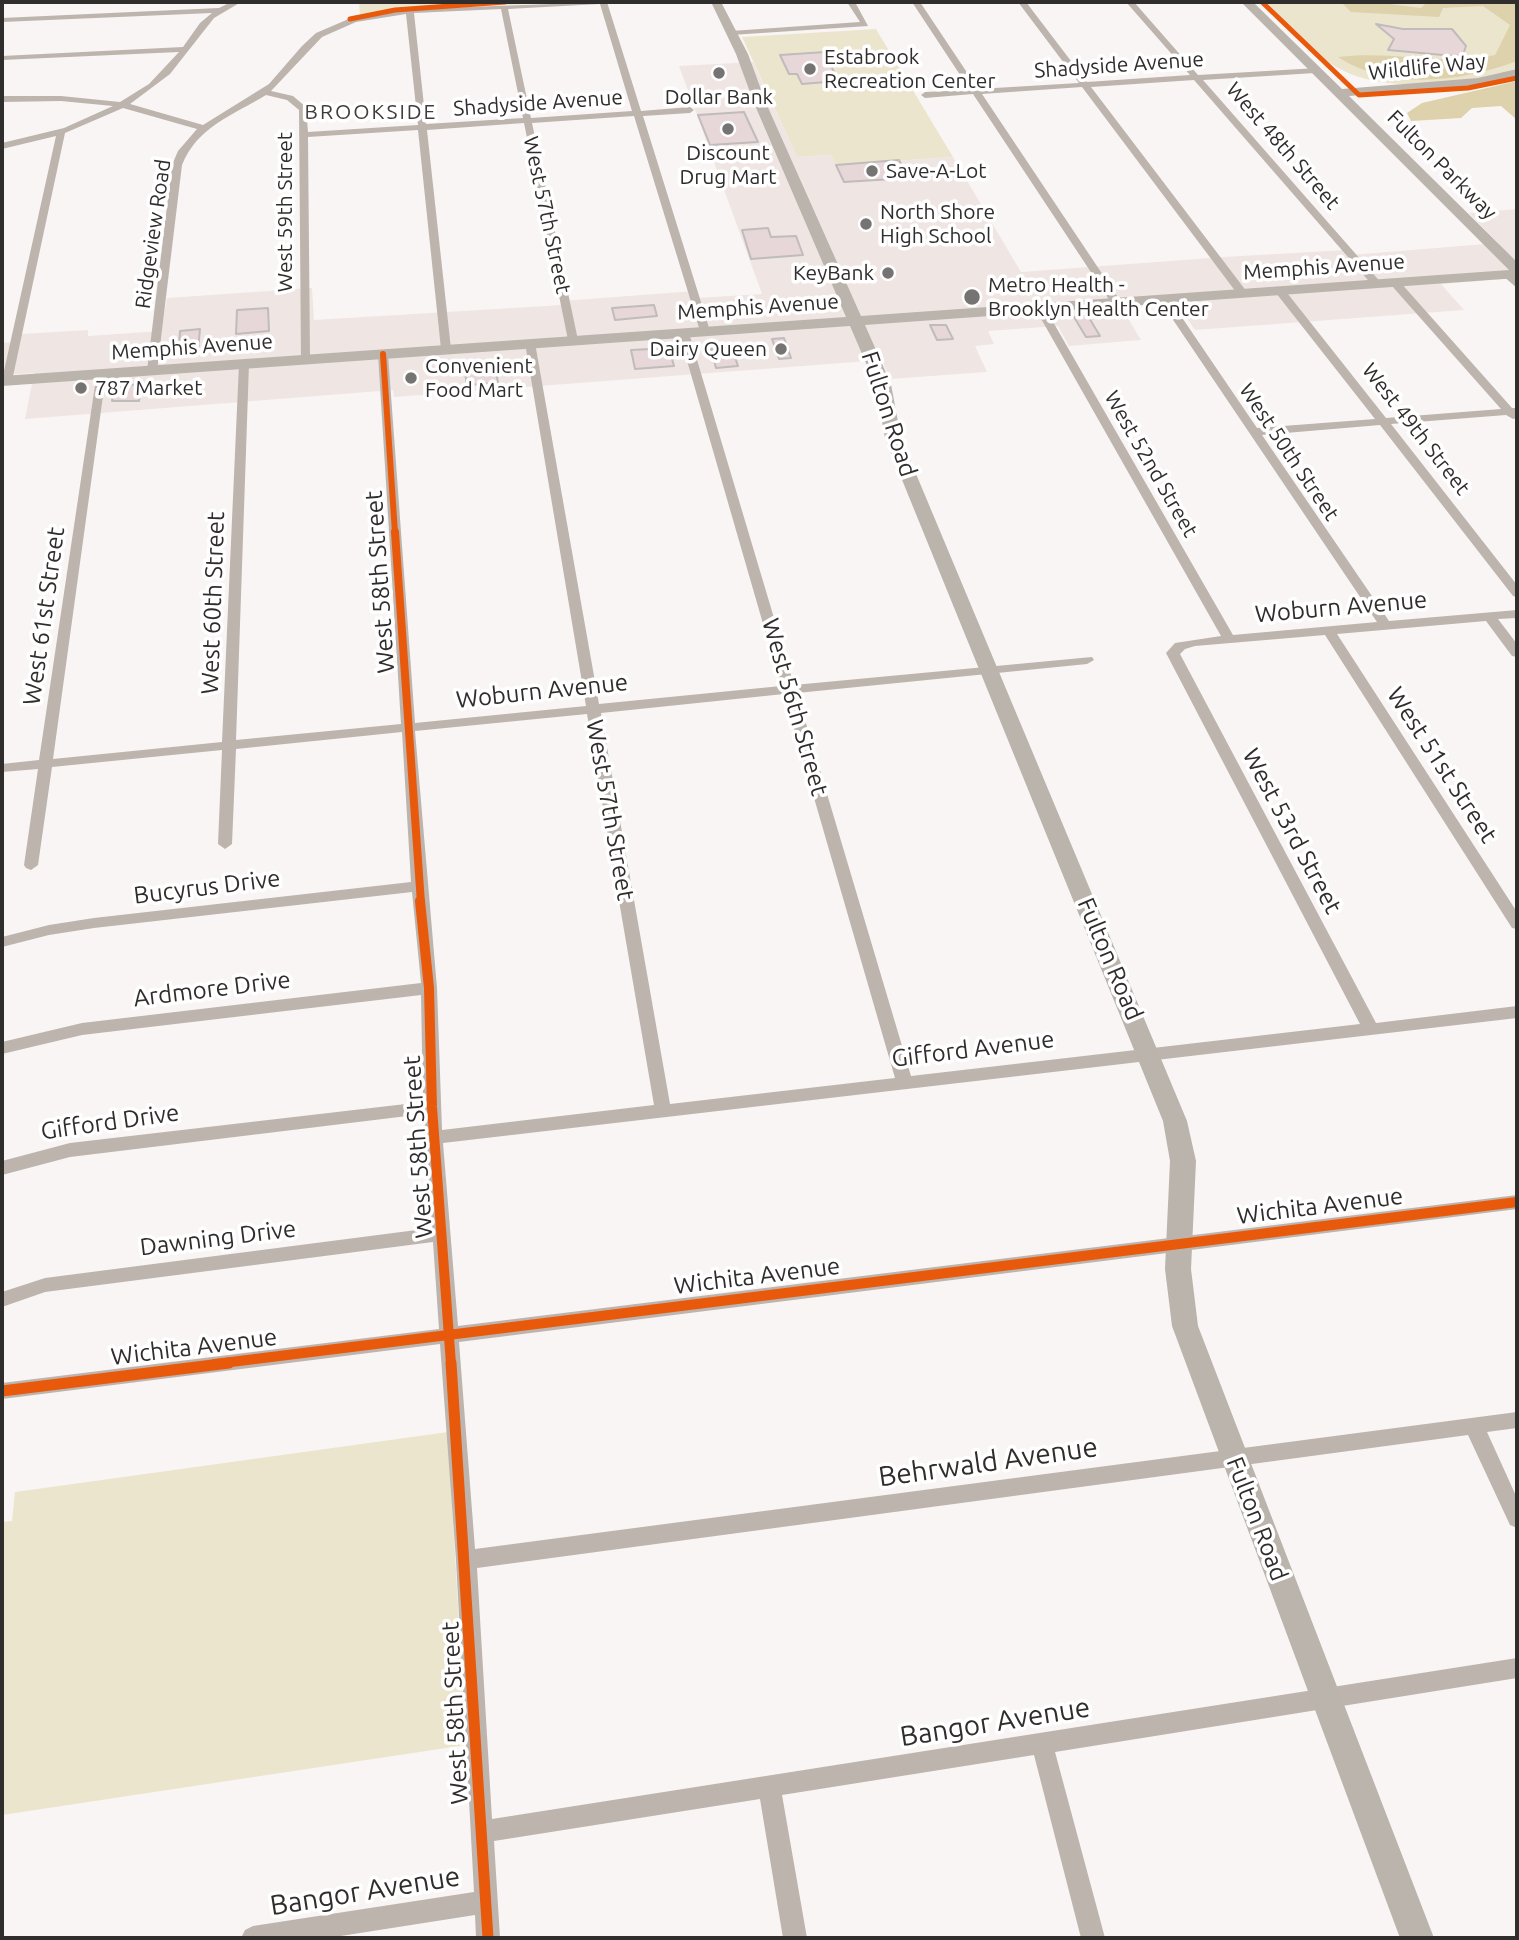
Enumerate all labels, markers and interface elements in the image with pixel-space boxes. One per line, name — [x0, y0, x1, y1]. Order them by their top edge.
place label: Estabrook Recreation Center — [824, 44, 995, 94]
street label: Shadyside Avenue — [1033, 47, 1205, 83]
street label: Wildlife Way — [1367, 48, 1487, 86]
marker: Estabrook Recreation Center — [802, 61, 818, 77]
marker: Dollar Bank — [711, 65, 727, 81]
street label: West 48th Street — [1221, 77, 1345, 215]
place label: Dollar Bank — [665, 84, 773, 110]
street label: Shadyside Avenue — [452, 85, 624, 121]
district label: BROOKSIDE — [306, 99, 436, 125]
street label: Fulton Parkway — [1382, 105, 1502, 225]
marker: Discount Drug Mart — [720, 121, 736, 137]
street label: West 59th Street — [272, 132, 298, 292]
street label: West 57th Street — [518, 134, 576, 296]
place label: Discount Drug Mart — [680, 140, 776, 190]
street label: Ridgeview Road — [130, 158, 176, 310]
place label: Save-A-Lot — [886, 158, 987, 184]
marker: Save-A-Lot — [864, 163, 880, 179]
place label: North Shore High School — [880, 199, 995, 249]
marker: North Shore High School — [858, 216, 874, 232]
street label: Memphis Avenue — [1242, 249, 1406, 285]
place label: KeyBank — [793, 260, 874, 286]
marker: KeyBank — [880, 265, 896, 281]
place label: Metro Health - Brooklyn Health Center — [988, 272, 1209, 322]
marker: Metro Health - Brooklyn Health Center — [962, 287, 982, 307]
street label: Memphis Avenue — [676, 289, 840, 325]
street label: Memphis Avenue — [110, 329, 274, 365]
place label: Dairy Queen — [649, 336, 767, 362]
marker: Dairy Queen — [773, 341, 789, 357]
street label: Fulton Road — [855, 348, 923, 480]
place label: Convenient Food Mart — [425, 353, 533, 403]
street label: West 49th Street — [1357, 358, 1475, 500]
marker: Convenient Food Mart — [403, 370, 419, 386]
place label: 787 Market — [95, 375, 202, 401]
street label: West 50th Street — [1234, 379, 1344, 525]
marker: 787 Market — [73, 380, 89, 396]
street label: West 52nd Street — [1099, 387, 1203, 541]
street label: West 58th Street — [359, 490, 401, 674]
street label: West 60th Street — [195, 511, 231, 695]
street label: West 61st Street — [17, 525, 71, 707]
street label: Woburn Avenue — [1254, 585, 1428, 629]
street label: West 56th Street — [756, 615, 834, 799]
street label: Woburn Avenue — [455, 668, 629, 714]
street label: West 51st Street — [1381, 682, 1503, 848]
street label: West 57th Street — [580, 717, 640, 903]
street label: West 53rd Street — [1236, 743, 1348, 919]
street label: Bucyrus Drive — [132, 864, 282, 910]
street label: Fulton Road — [1071, 893, 1149, 1025]
street label: Ardmore Drive — [132, 965, 292, 1013]
street label: Gifford Avenue — [890, 1025, 1056, 1073]
street label: West 58th Street — [397, 1055, 439, 1239]
street label: Gifford Drive — [39, 1098, 181, 1146]
street label: Wichita Avenue — [1235, 1182, 1405, 1230]
street label: Dawning Drive — [138, 1214, 298, 1262]
street label: Wichita Avenue — [672, 1252, 842, 1300]
street label: Wichita Avenue — [109, 1323, 279, 1371]
street label: Behrwald Avenue — [876, 1430, 1100, 1494]
street label: Fulton Road — [1220, 1453, 1294, 1585]
street label: West 58th Street — [436, 1621, 474, 1805]
street label: Bangor Avenue — [898, 1690, 1092, 1754]
street label: Bangor Avenue — [268, 1859, 462, 1923]

